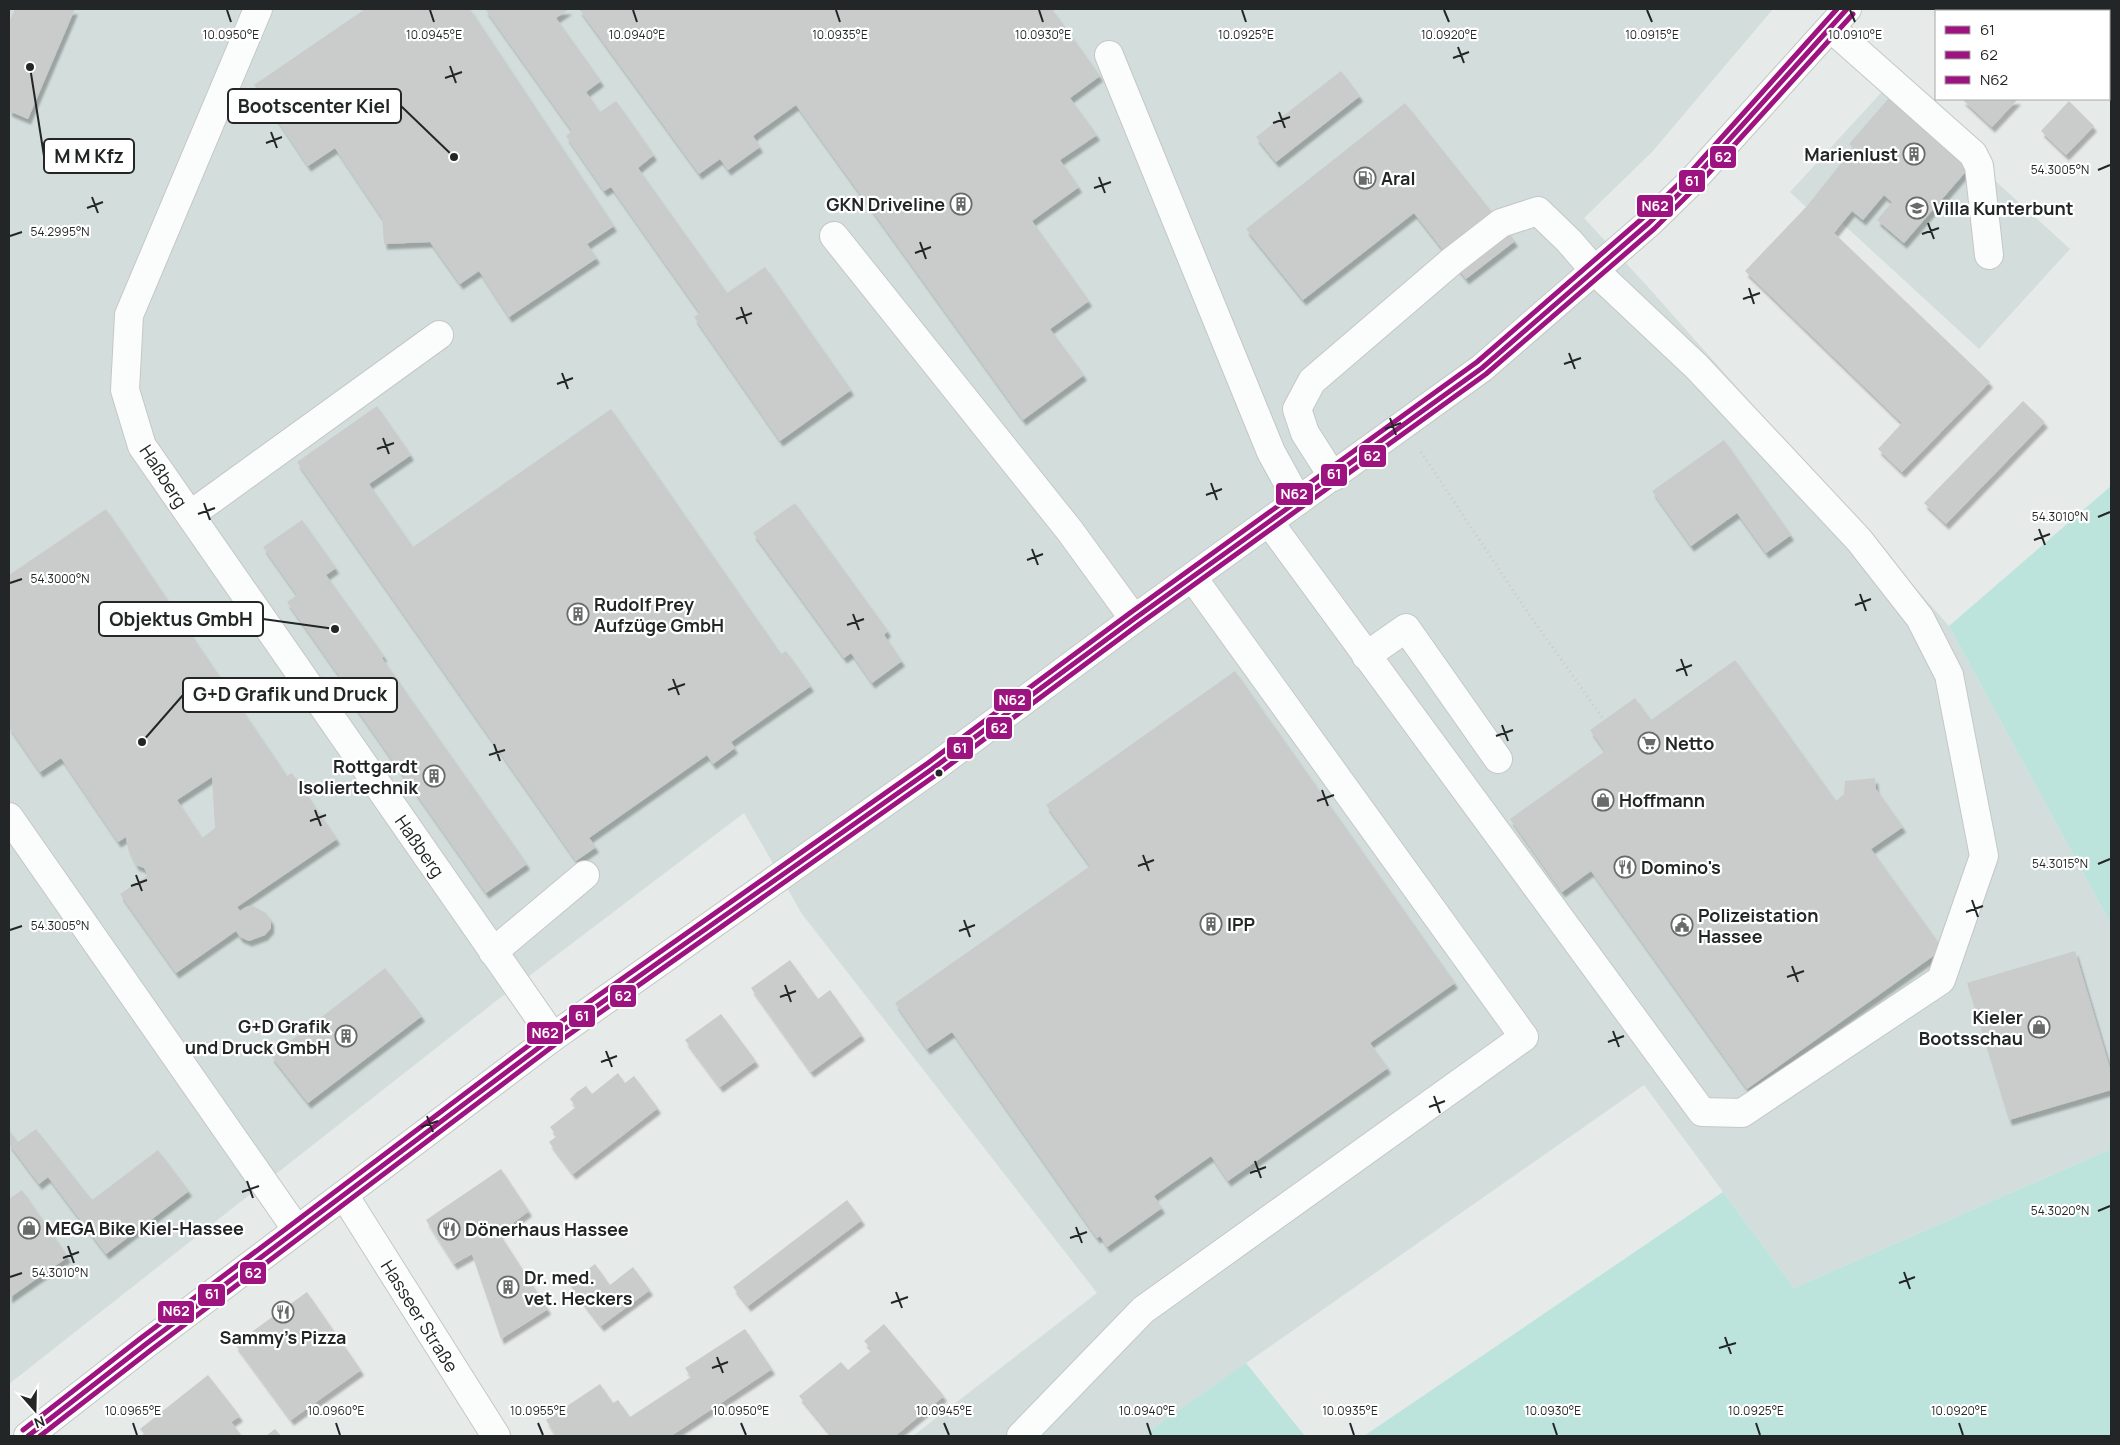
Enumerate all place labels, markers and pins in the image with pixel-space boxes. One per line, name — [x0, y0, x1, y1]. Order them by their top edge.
callout: Bootscenter Kiel — [228, 89, 401, 123]
callout: M M Kfz — [44, 139, 134, 173]
place label: Marienlust — [1804, 142, 1898, 166]
building icon: Marienlust — [1902, 142, 1926, 166]
fuel station icon: Aral — [1353, 166, 1377, 190]
place label: Aral — [1381, 166, 1415, 190]
place label: GKN Driveline — [826, 192, 945, 216]
building icon: GKN Driveline — [949, 192, 973, 216]
school or university icon: Villa Kunterbunt — [1905, 196, 1929, 220]
place label: Villa Kunterbunt — [1933, 196, 2074, 220]
place label: Rudolf Prey Aufzüge GmbH — [594, 592, 724, 637]
callout: Objektus GmbH — [99, 602, 263, 636]
building icon: Rudolf Prey Aufzüge GmbH — [566, 602, 590, 626]
callout: G+D Grafik und Druck — [183, 678, 397, 712]
supermarket icon: Netto — [1637, 731, 1661, 755]
place label: Netto — [1665, 731, 1714, 755]
place label: Rottgardt Isoliertechnik — [298, 754, 419, 799]
building icon: Rottgardt Isoliertechnik — [422, 764, 446, 788]
unlabelled marker — [934, 768, 944, 778]
shop icon: Hoffmann — [1591, 788, 1615, 812]
place label: Hoffmann — [1619, 788, 1705, 812]
restaurant icon: Domino's — [1613, 855, 1637, 879]
place label: Domino's — [1641, 855, 1721, 879]
place label: Polizeistation Hassee — [1698, 903, 1818, 948]
building icon: IPP — [1199, 912, 1223, 936]
place label: IPP — [1227, 912, 1255, 936]
public building icon: Polizeistation Hassee — [1670, 913, 1694, 937]
place label: Kieler Bootsschau — [1919, 1005, 2023, 1050]
place label: G+D Grafik und Druck GmbH — [185, 1014, 331, 1059]
shop icon: Kieler Bootsschau — [2027, 1015, 2051, 1039]
building icon: G+D Grafik und Druck GmbH — [334, 1024, 358, 1048]
shop icon: MEGA Bike Kiel-Hassee — [17, 1216, 41, 1240]
place label: MEGA Bike Kiel-Hassee — [45, 1216, 244, 1240]
restaurant icon: Dönerhaus Hassee — [437, 1217, 461, 1241]
place label: Dönerhaus Hassee — [465, 1217, 629, 1241]
place label: Dr. med. vet. Heckers — [524, 1265, 633, 1310]
building icon: Dr. med. vet. Heckers — [496, 1275, 520, 1299]
restaurant icon: Sammy's Pizza — [271, 1300, 295, 1324]
place label: Sammy's Pizza — [220, 1325, 346, 1349]

